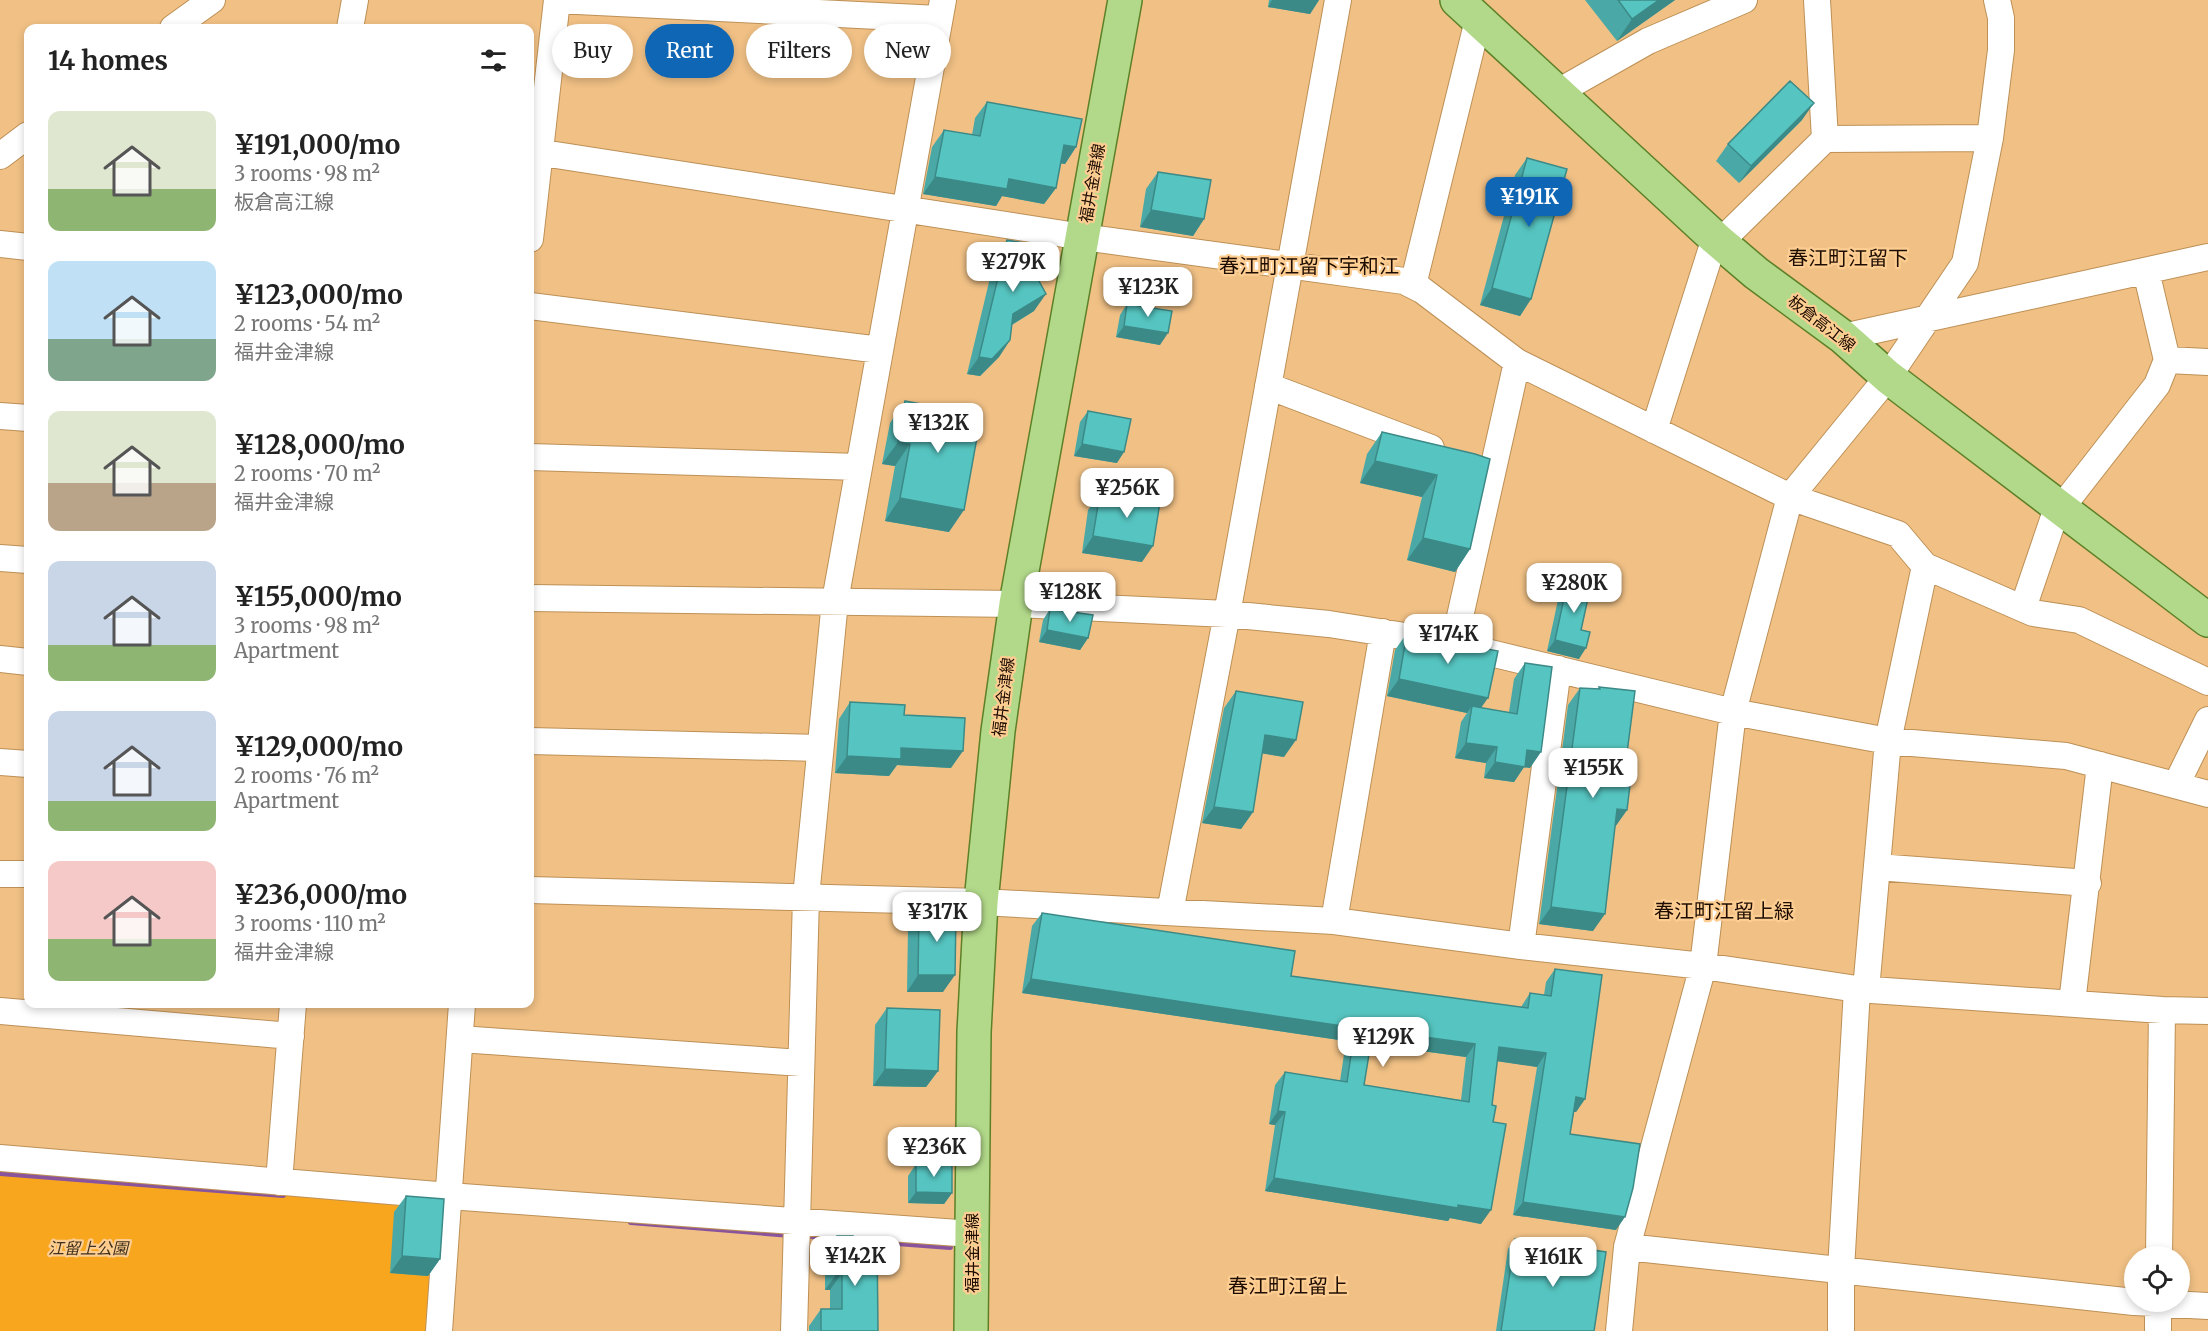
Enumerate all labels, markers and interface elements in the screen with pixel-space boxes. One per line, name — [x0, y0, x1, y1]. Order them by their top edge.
chip: Buy — [552, 24, 633, 78]
chip: Rent — [645, 24, 734, 78]
chip: Filters — [746, 24, 852, 78]
chip: New — [864, 24, 951, 78]
text: 14 homes — [48, 44, 168, 77]
icon: filters — [477, 44, 510, 77]
text: ¥191,000/mo — [234, 128, 400, 161]
icon: home — [96, 135, 168, 207]
street label: 福井金津線 — [1075, 142, 1109, 224]
text: 3 rooms · 98 m² — [234, 161, 380, 186]
pin: ¥191K — [1487, 177, 1571, 228]
text: ¥191K — [1499, 184, 1559, 209]
text: 板倉高江線 — [234, 189, 334, 214]
pin: ¥279K — [971, 242, 1055, 293]
district label: 春江町江留下 — [1788, 245, 1908, 270]
text: ¥279K — [981, 249, 1045, 274]
district label: 春江町江留下宇和江 — [1219, 253, 1399, 278]
pin: ¥123K — [1106, 267, 1190, 318]
text: ¥123K — [1117, 274, 1179, 299]
text: ¥123,000/mo — [234, 278, 403, 311]
icon: home — [96, 285, 168, 357]
street label: 板倉高江線 — [1784, 290, 1860, 356]
text: 2 rooms · 54 m² — [234, 311, 380, 336]
text: 福井金津線 — [234, 339, 334, 364]
pin: ¥132K — [896, 403, 980, 454]
text: ¥132K — [907, 410, 969, 435]
text: ¥128,000/mo — [234, 428, 405, 461]
icon: home — [96, 435, 168, 507]
text: 2 rooms · 70 m² — [234, 461, 380, 486]
pin: ¥256K — [1085, 468, 1169, 519]
text: ¥256K — [1095, 475, 1159, 500]
text: 福井金津線 — [234, 489, 334, 514]
pin: ¥280K — [1532, 563, 1616, 614]
text: ¥280K — [1541, 570, 1607, 595]
pin: ¥128K — [1028, 572, 1112, 623]
text: ¥128K — [1039, 579, 1101, 604]
text: ¥155,000/mo — [234, 580, 402, 613]
icon: home — [96, 585, 168, 657]
text: 3 rooms · 98 m² — [234, 613, 380, 638]
pin: ¥174K — [1406, 614, 1490, 665]
text: ¥174K — [1418, 621, 1478, 646]
text: Apartment — [234, 638, 339, 663]
street label: 福井金津線 — [988, 656, 1018, 738]
text: ¥129,000/mo — [234, 730, 403, 763]
icon: home — [96, 735, 168, 807]
pin: ¥155K — [1551, 748, 1635, 799]
text: ¥155K — [1562, 755, 1624, 780]
text: 2 rooms · 76 m² — [234, 763, 379, 788]
text: Apartment — [234, 788, 339, 813]
text: ¥236,000/mo — [234, 878, 407, 911]
icon: home — [96, 885, 168, 957]
pin: ¥317K — [895, 892, 979, 943]
district label: 春江町江留上緑 — [1654, 898, 1794, 923]
text: ¥317K — [906, 899, 968, 924]
text: 3 rooms · 110 m² — [234, 911, 386, 936]
text: 福井金津線 — [234, 939, 334, 964]
pin: ¥129K — [1341, 1017, 1425, 1068]
text: ¥129K — [1352, 1024, 1414, 1049]
pin: ¥236K — [892, 1127, 976, 1178]
text: ¥236K — [902, 1134, 966, 1159]
street label: 福井金津線 — [962, 1213, 982, 1293]
pin: ¥142K — [813, 1236, 897, 1287]
pin: ¥161K — [1511, 1237, 1595, 1288]
park label: 江留上公園 — [48, 1238, 130, 1258]
text: ¥142K — [824, 1243, 886, 1268]
text: ¥161K — [1524, 1244, 1582, 1269]
map controls — [2124, 1246, 2190, 1312]
button: locate — [2124, 1246, 2190, 1312]
district label: 春江町江留上 — [1228, 1273, 1348, 1298]

